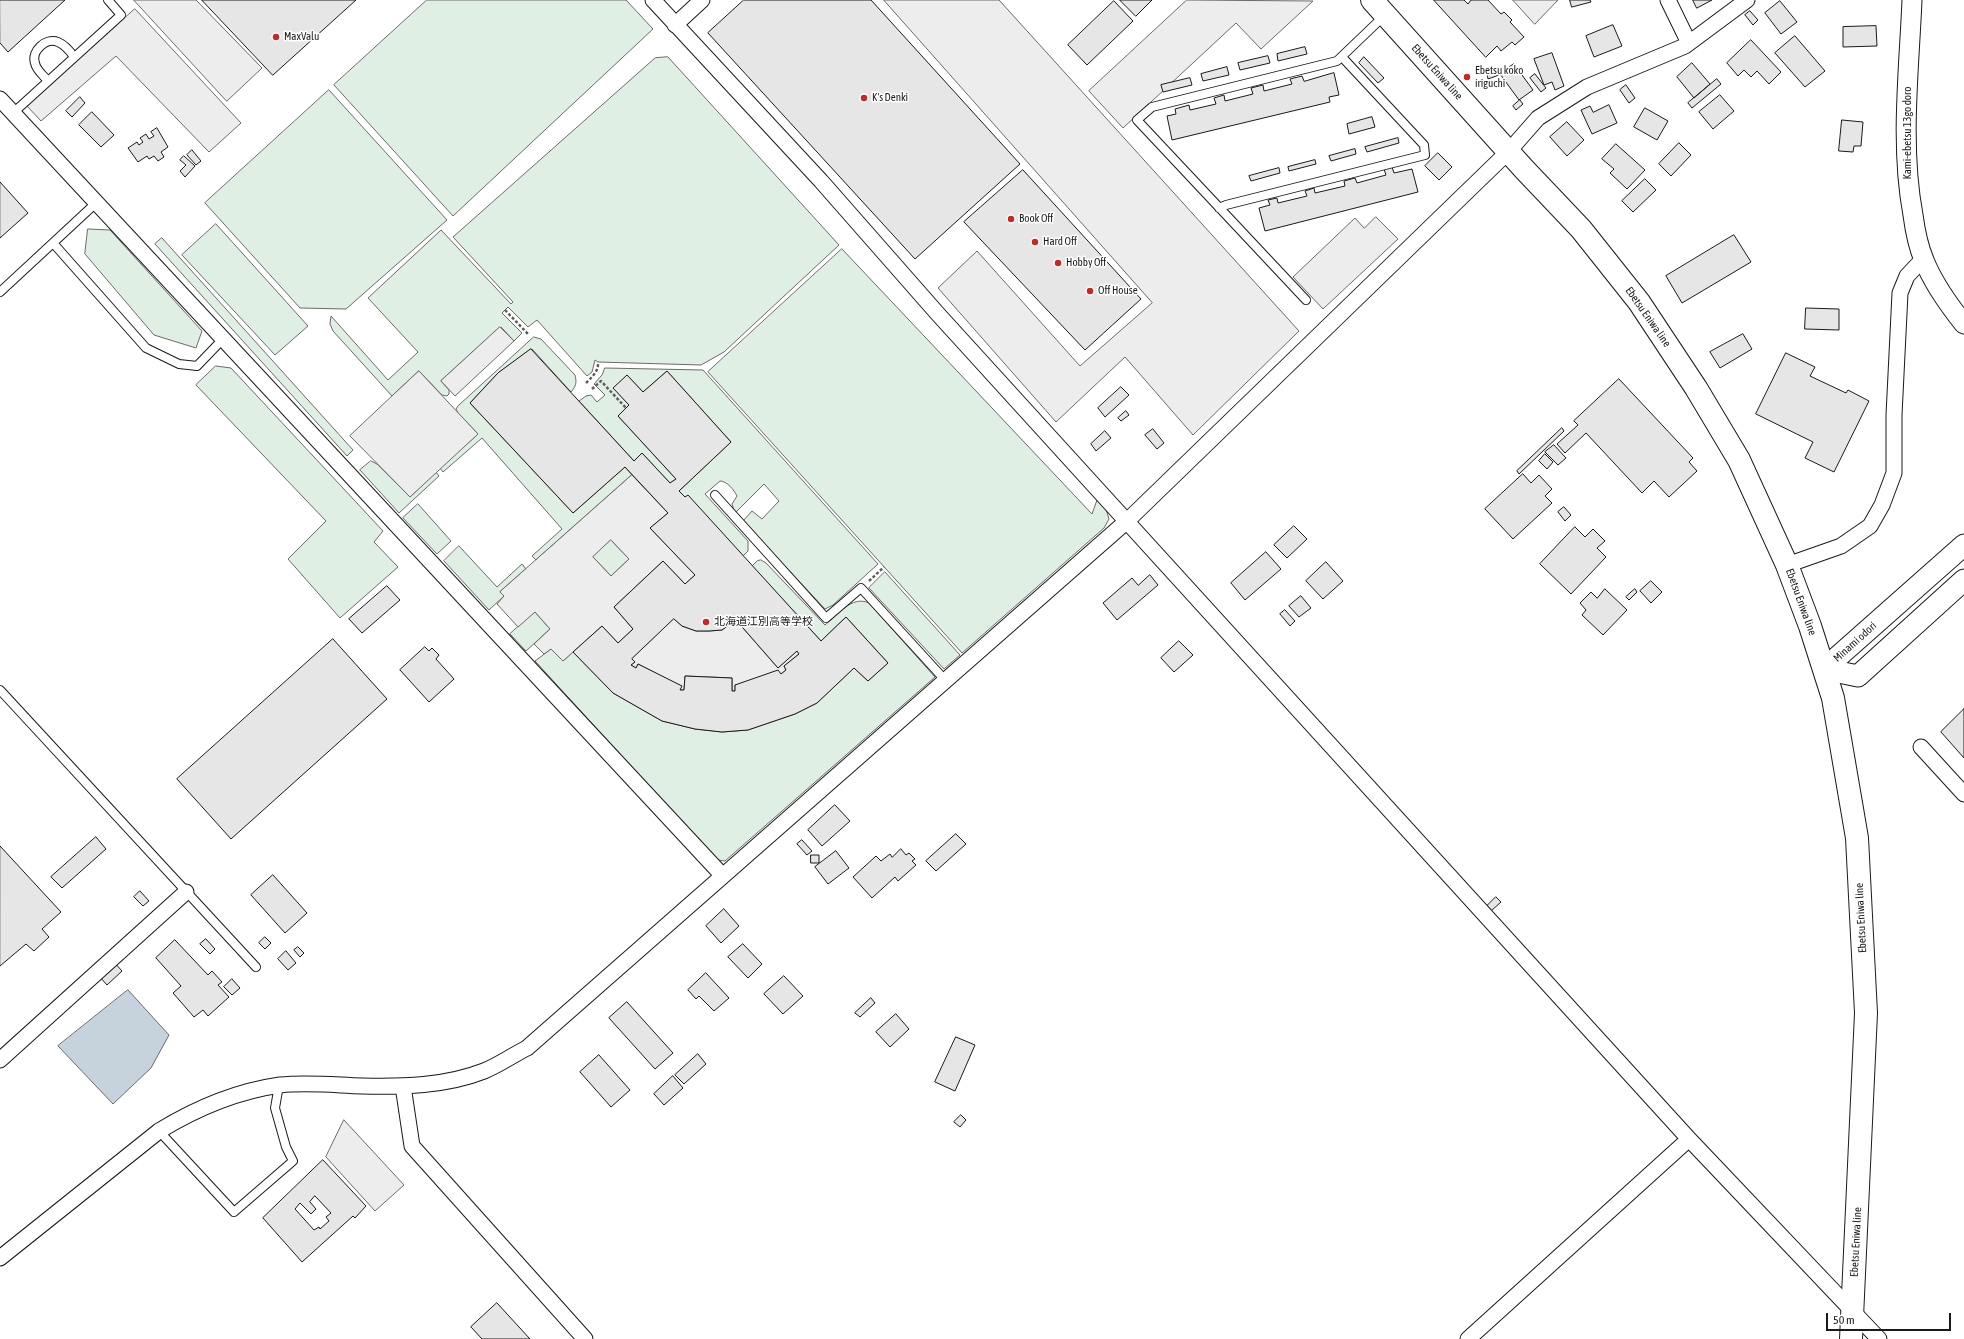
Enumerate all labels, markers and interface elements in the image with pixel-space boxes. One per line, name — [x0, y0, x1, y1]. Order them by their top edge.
place label: MaxValu — [284, 30, 319, 44]
marker: MaxValu — [271, 32, 281, 42]
street label: Ebetsu Eniwa line — [1409, 42, 1465, 102]
place label: Ebetsu koko iriguchi — [1475, 64, 1523, 90]
marker: Ebetsu koko iriguchi — [1462, 72, 1472, 82]
street label: Kami-ebetsu 13go doro — [1901, 87, 1915, 179]
place label: K's Denki — [872, 91, 908, 105]
marker: K's Denki — [859, 93, 869, 103]
place label: Book Off — [1019, 212, 1053, 226]
marker: Book Off — [1006, 214, 1016, 224]
place label: Hard Off — [1043, 235, 1077, 249]
marker: Hard Off — [1030, 237, 1040, 247]
place label: Hobby Off — [1066, 256, 1106, 270]
marker: Hobby Off — [1053, 258, 1063, 268]
place label: Off House — [1098, 284, 1138, 298]
street label: Ebetsu Eniwa line — [1622, 284, 1674, 350]
marker: Off House — [1085, 286, 1095, 296]
street label: Ebetsu Eniwa line — [1783, 567, 1819, 637]
place label: 北海道江別高等学校 — [714, 615, 813, 629]
marker: 北海道江別高等学校 — [701, 617, 711, 627]
street label: Minami odori — [1831, 619, 1879, 665]
street label: Ebetsu Eniwa line — [1853, 883, 1869, 953]
street label: Ebetsu Eniwa line — [1848, 1207, 1864, 1277]
scale bar — [1828, 1305, 1953, 1331]
text: 50 m — [1833, 1313, 1855, 1327]

